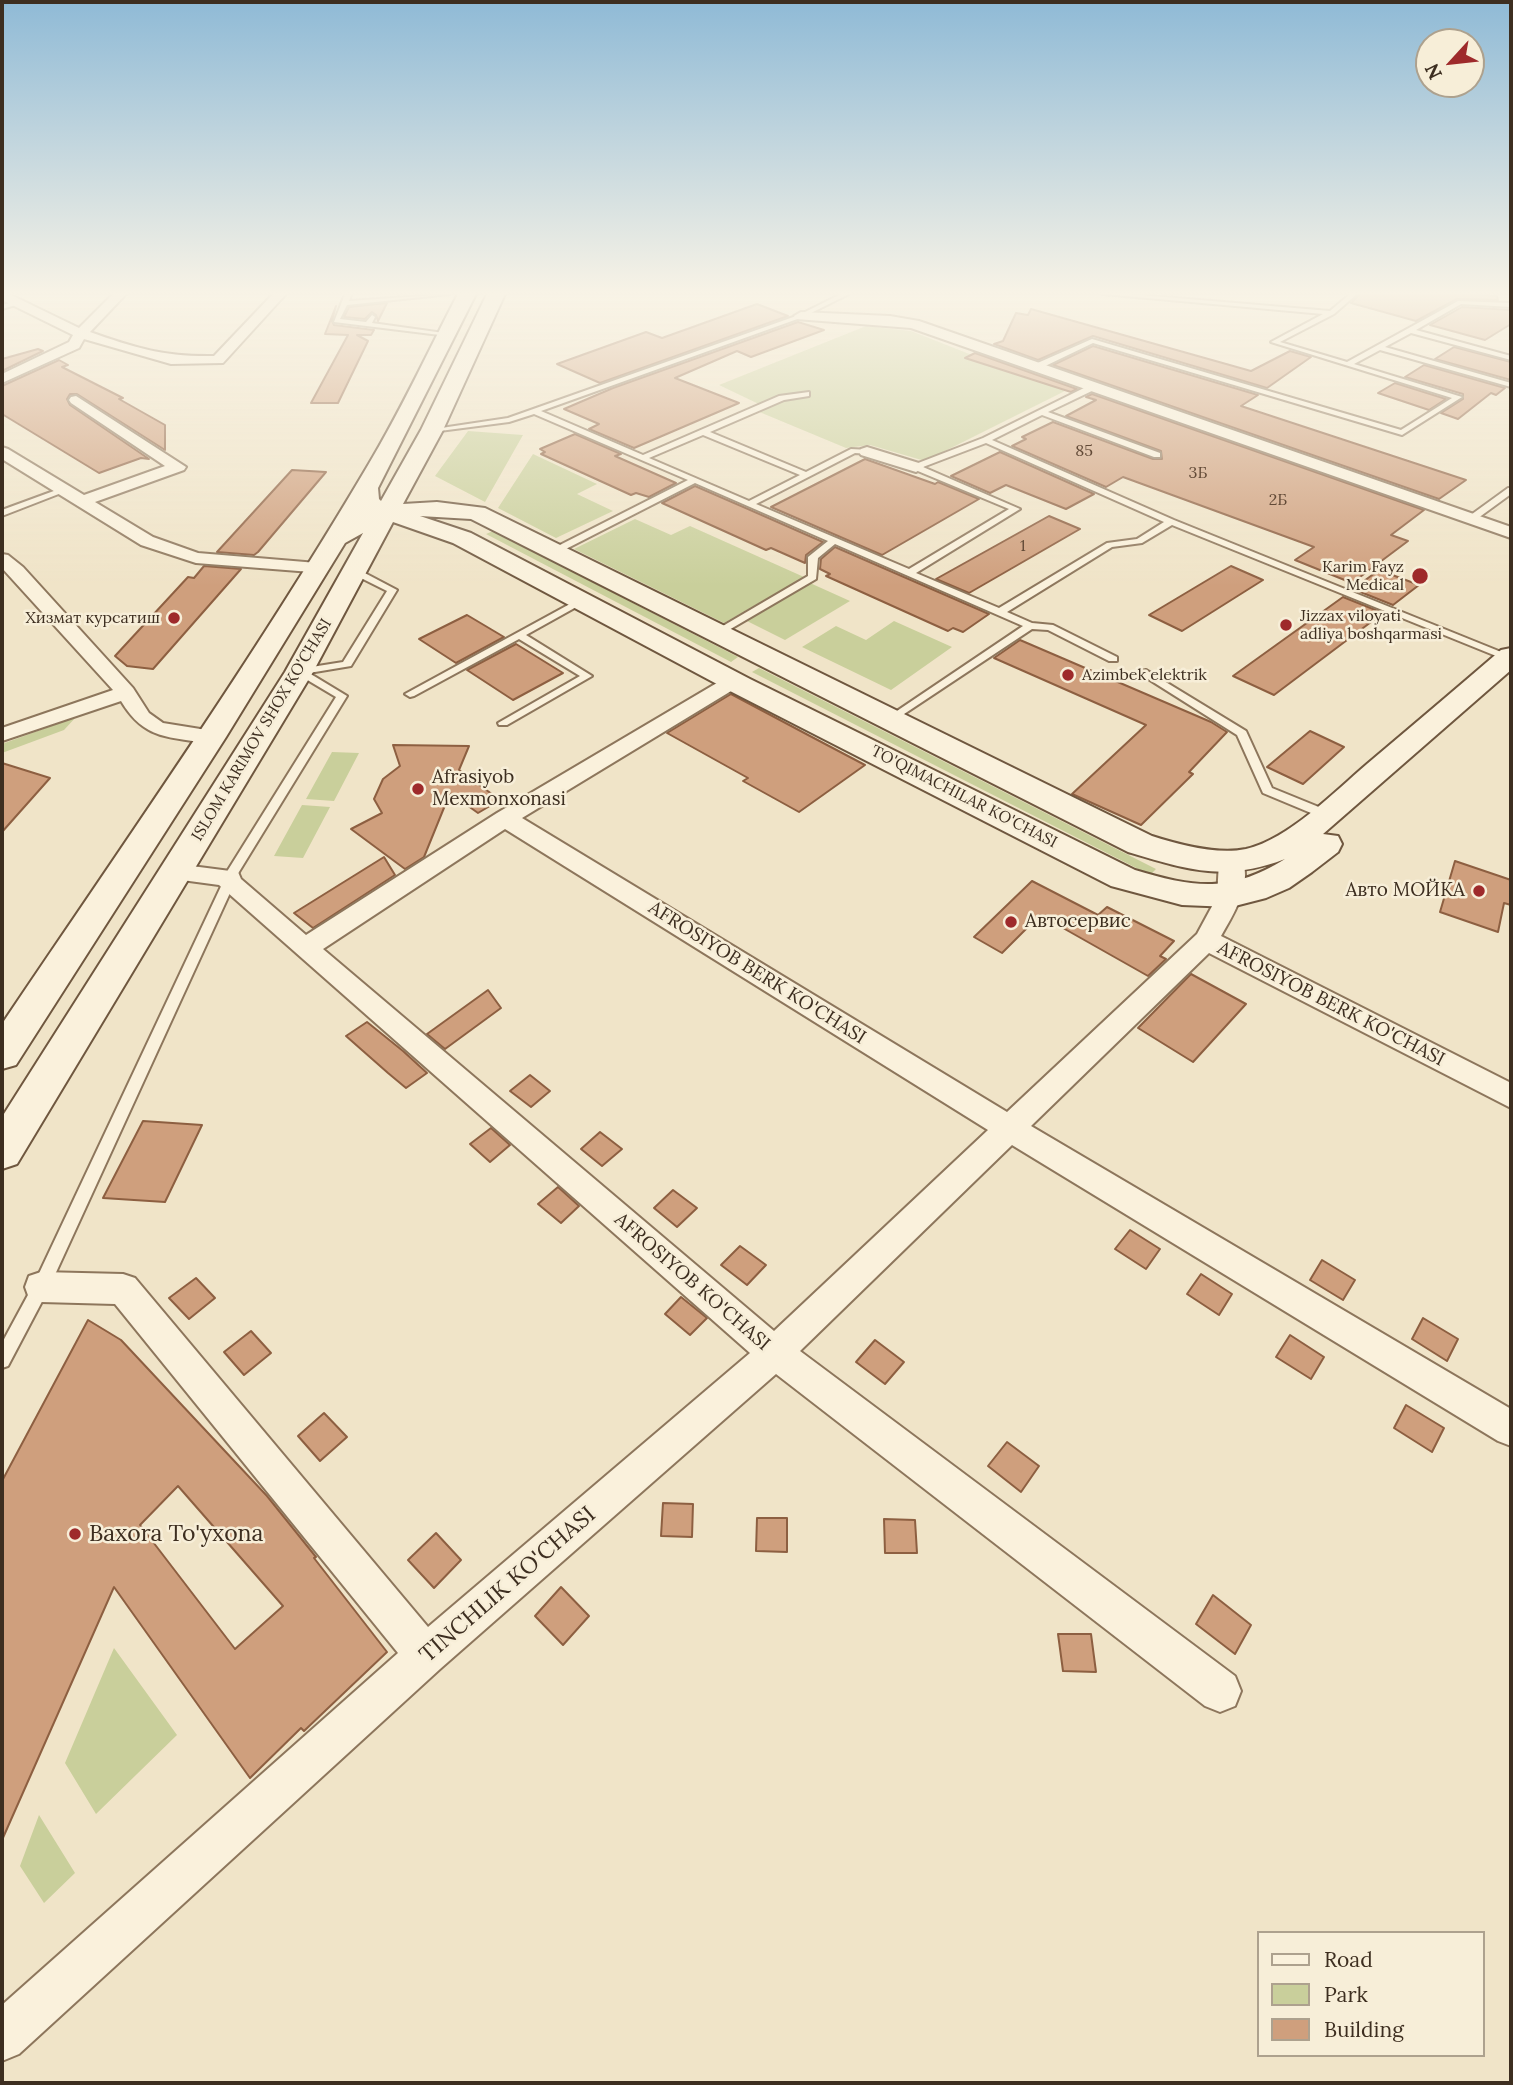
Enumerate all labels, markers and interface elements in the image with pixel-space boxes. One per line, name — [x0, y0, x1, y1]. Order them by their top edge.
north arrow — [1415, 28, 1485, 98]
text: N — [1419, 60, 1447, 84]
house number: 85 — [1075, 441, 1093, 461]
house number: 3Б — [1189, 463, 1207, 483]
house number: 2Б — [1269, 490, 1287, 510]
house number: 1 — [1020, 536, 1026, 556]
place label: Karim Fayz Medical — [1322, 557, 1404, 595]
marker: Karim Fayz Medical — [1410, 566, 1430, 586]
place label: Jizzax viloyati adliya boshqarmasi — [1300, 606, 1442, 644]
place label: Хизмат курсатиш — [25, 608, 160, 628]
marker: Хизмат курсатиш — [166, 610, 182, 626]
street label: ISLOM KARIMOV SHOX KO'CHASI — [188, 615, 336, 845]
marker: Jizzax viloyati adliya boshqarmasi — [1278, 617, 1294, 633]
place label: Azimbek elektrik — [1082, 665, 1207, 685]
marker: Azimbek elektrik — [1060, 667, 1076, 683]
street label: TO'QIMACHILAR KO'CHASI — [868, 742, 1060, 852]
place label: Afrasiyob Mexmonxonasi — [432, 767, 566, 811]
marker: Afrasiyob Mexmonxonasi — [410, 781, 426, 797]
place label: Авто МОЙКА — [1345, 880, 1465, 902]
marker: Авто МОЙКА — [1471, 883, 1487, 899]
street label: AFROSIYOB BERK KO'CHASI — [644, 897, 870, 1049]
place label: Автосервис — [1025, 911, 1131, 933]
marker: Автосервис — [1003, 914, 1019, 930]
street label: AFROSIYOB BERK KO'CHASI — [1214, 937, 1448, 1071]
street label: AFROSIYOB KO'CHASI — [610, 1208, 774, 1356]
street label: TINCHLIK KO'CHASI — [414, 1501, 602, 1669]
place label: Baxora To'yxona — [89, 1520, 263, 1548]
marker: Baxora To'yxona — [67, 1526, 83, 1542]
legend — [1258, 1931, 1485, 2057]
text: Road — [1324, 1946, 1373, 1973]
text: Park — [1324, 1981, 1368, 2008]
text: Building — [1324, 2016, 1404, 2043]

